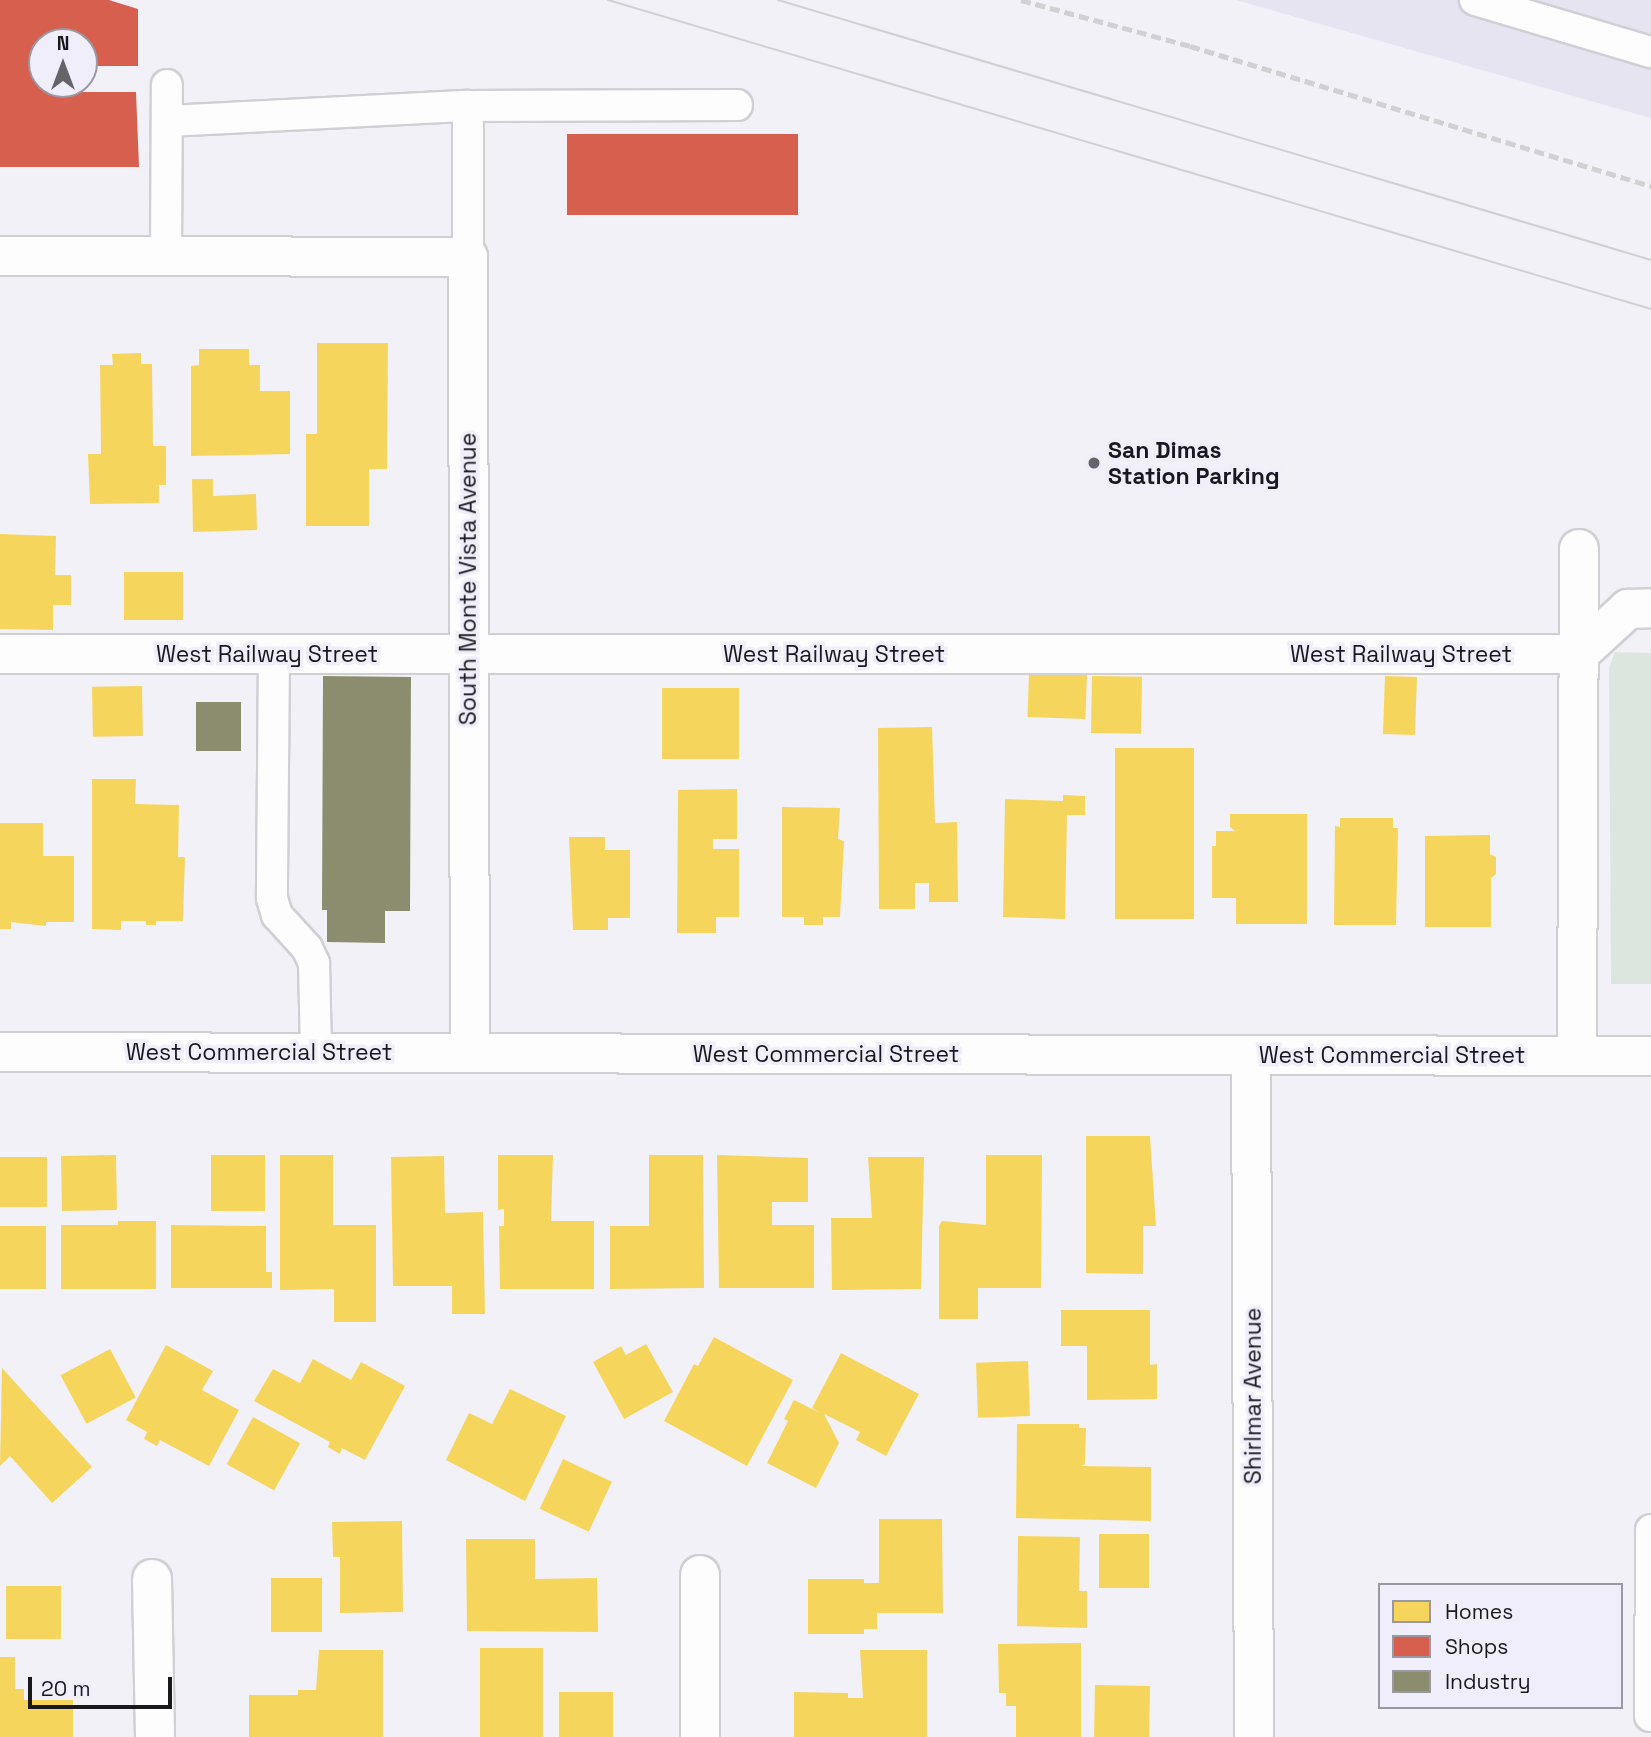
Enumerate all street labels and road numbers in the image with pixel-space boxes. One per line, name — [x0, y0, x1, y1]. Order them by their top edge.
street label: South Monte Vista Avenue — [454, 432, 482, 726]
street label: West Railway Street — [156, 640, 378, 668]
street label: West Railway Street — [723, 640, 945, 668]
street label: West Railway Street — [1290, 640, 1512, 668]
street label: West Commercial Street — [126, 1038, 392, 1066]
street label: West Commercial Street — [693, 1040, 959, 1068]
street label: West Commercial Street — [1259, 1041, 1525, 1069]
street label: Shirlmar Avenue — [1239, 1308, 1267, 1484]

